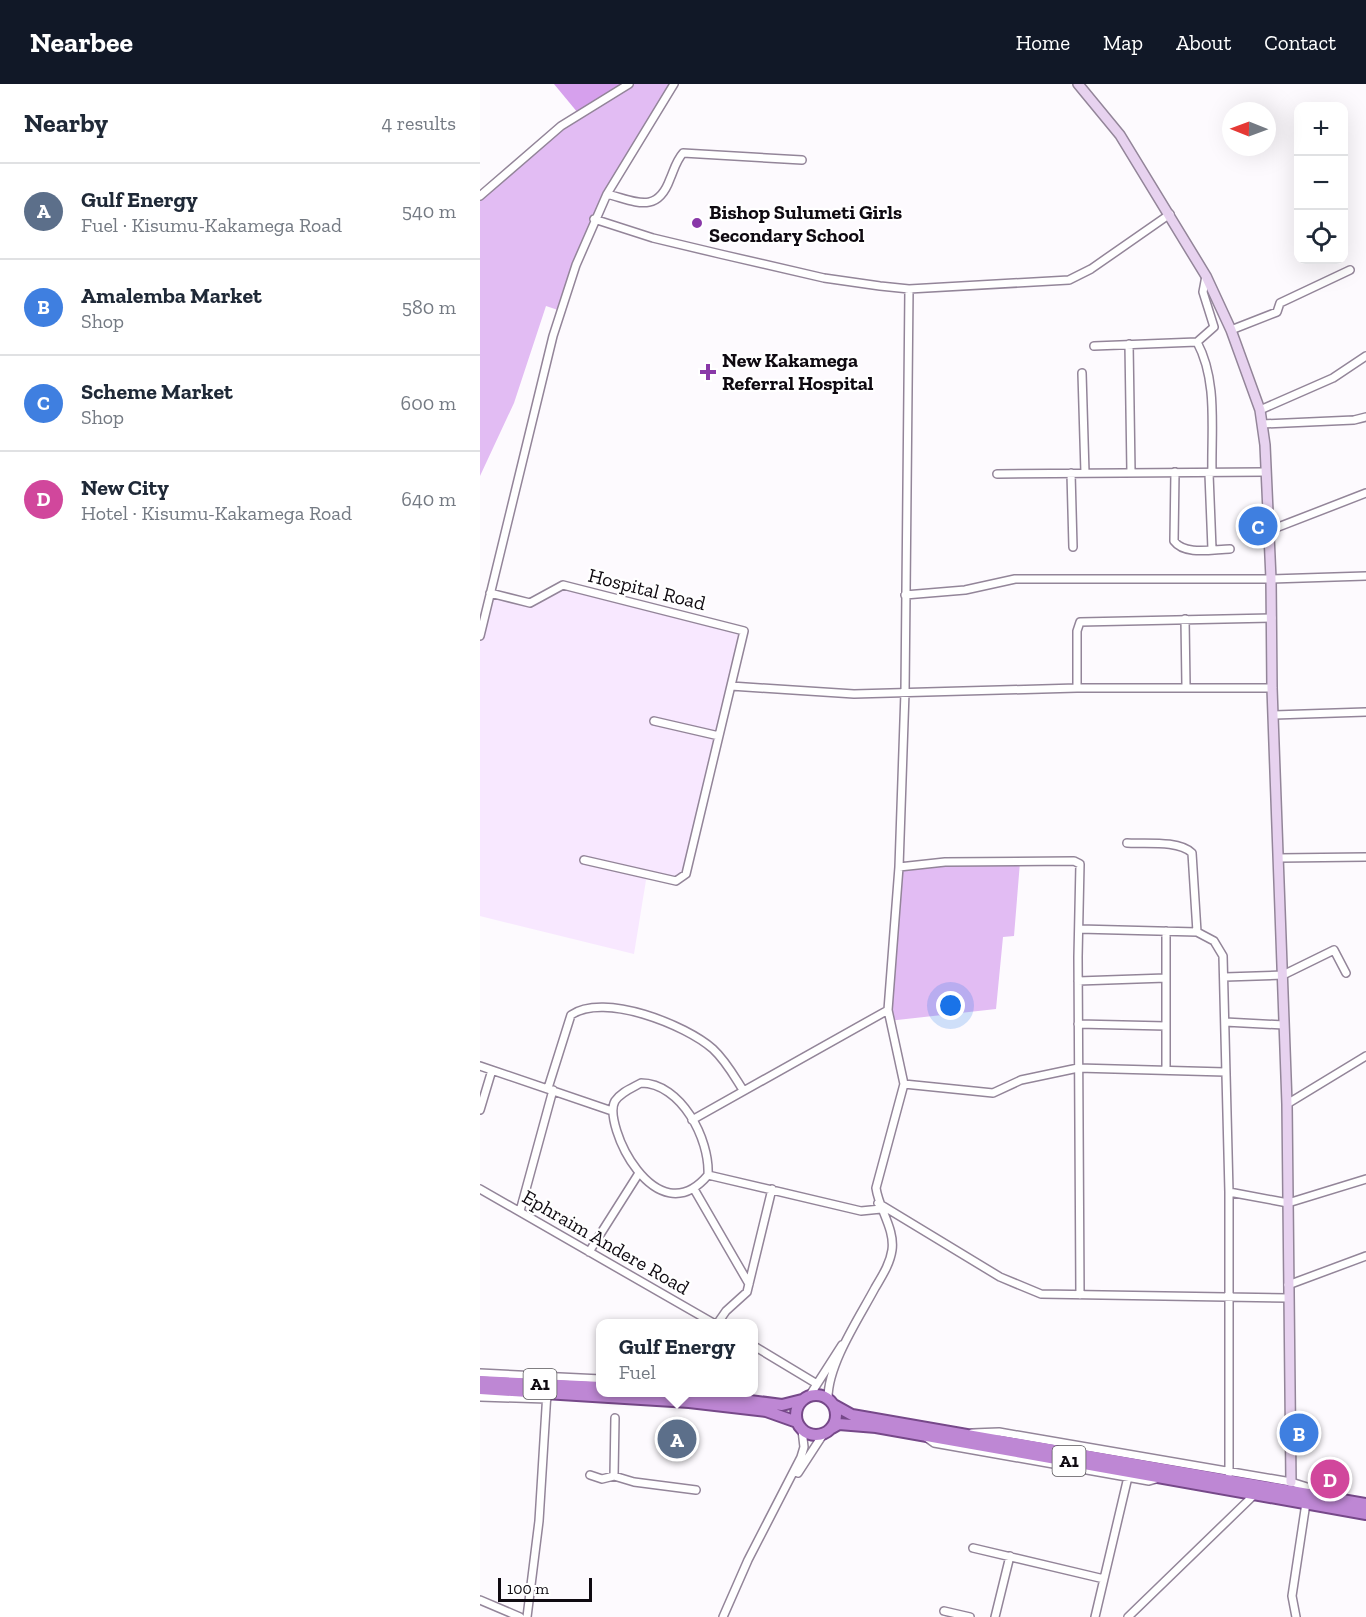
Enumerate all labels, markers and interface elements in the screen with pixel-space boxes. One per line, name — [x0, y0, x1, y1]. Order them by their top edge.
text: Nearbee — [30, 26, 133, 59]
text: Home — [1016, 30, 1070, 55]
text: Map — [1103, 30, 1143, 55]
text: About — [1176, 30, 1231, 55]
text: Contact — [1264, 30, 1336, 55]
north arrow — [1222, 102, 1276, 156]
map controls — [1294, 102, 1348, 264]
button: + — [1294, 102, 1348, 156]
text: Nearby — [24, 107, 108, 139]
text: 4 results — [381, 111, 456, 135]
button: − — [1294, 156, 1348, 210]
text: Gulf Energy — [81, 186, 198, 213]
text: A — [37, 199, 50, 223]
text: 540 m — [402, 199, 456, 223]
place label: Bishop Sulumeti Girls Secondary School — [709, 200, 902, 247]
button: locate — [1294, 210, 1348, 264]
text: Fuel · Kisumu-Kakamega Road — [81, 213, 342, 237]
marker: Bishop Sulumeti Girls Secondary School — [690, 216, 704, 230]
text: Amalemba Market — [81, 282, 262, 309]
text: B — [37, 295, 50, 319]
text: 580 m — [402, 295, 456, 319]
text: Shop — [81, 309, 124, 333]
place label: New Kakamega Referral Hospital — [722, 348, 874, 395]
marker: New Kakamega Referral Hospital — [699, 363, 717, 381]
text: Scheme Market — [81, 378, 233, 405]
text: C — [37, 391, 50, 415]
text: 600 m — [401, 391, 456, 415]
text: Shop — [81, 405, 124, 429]
text: New City — [81, 474, 169, 501]
text: D — [37, 487, 50, 511]
text: 640 m — [401, 487, 456, 511]
text: Hotel · Kisumu-Kakamega Road — [81, 501, 352, 525]
pin: C — [1238, 504, 1278, 548]
street label: Hospital Road — [586, 563, 708, 615]
your location — [936, 991, 965, 1020]
street label: Ephraim Andere Road — [518, 1184, 694, 1300]
popup — [596, 1319, 758, 1397]
text: Gulf Energy — [619, 1333, 735, 1360]
text: Fuel — [619, 1360, 656, 1384]
road number: A1 — [524, 1369, 556, 1399]
pin: B — [1280, 1410, 1318, 1456]
pin: A — [658, 1416, 696, 1462]
road number: A1 — [1052, 1446, 1086, 1476]
pin: D — [1310, 1456, 1350, 1502]
scale bar — [498, 1575, 592, 1602]
text: 100 m — [507, 1579, 549, 1598]

